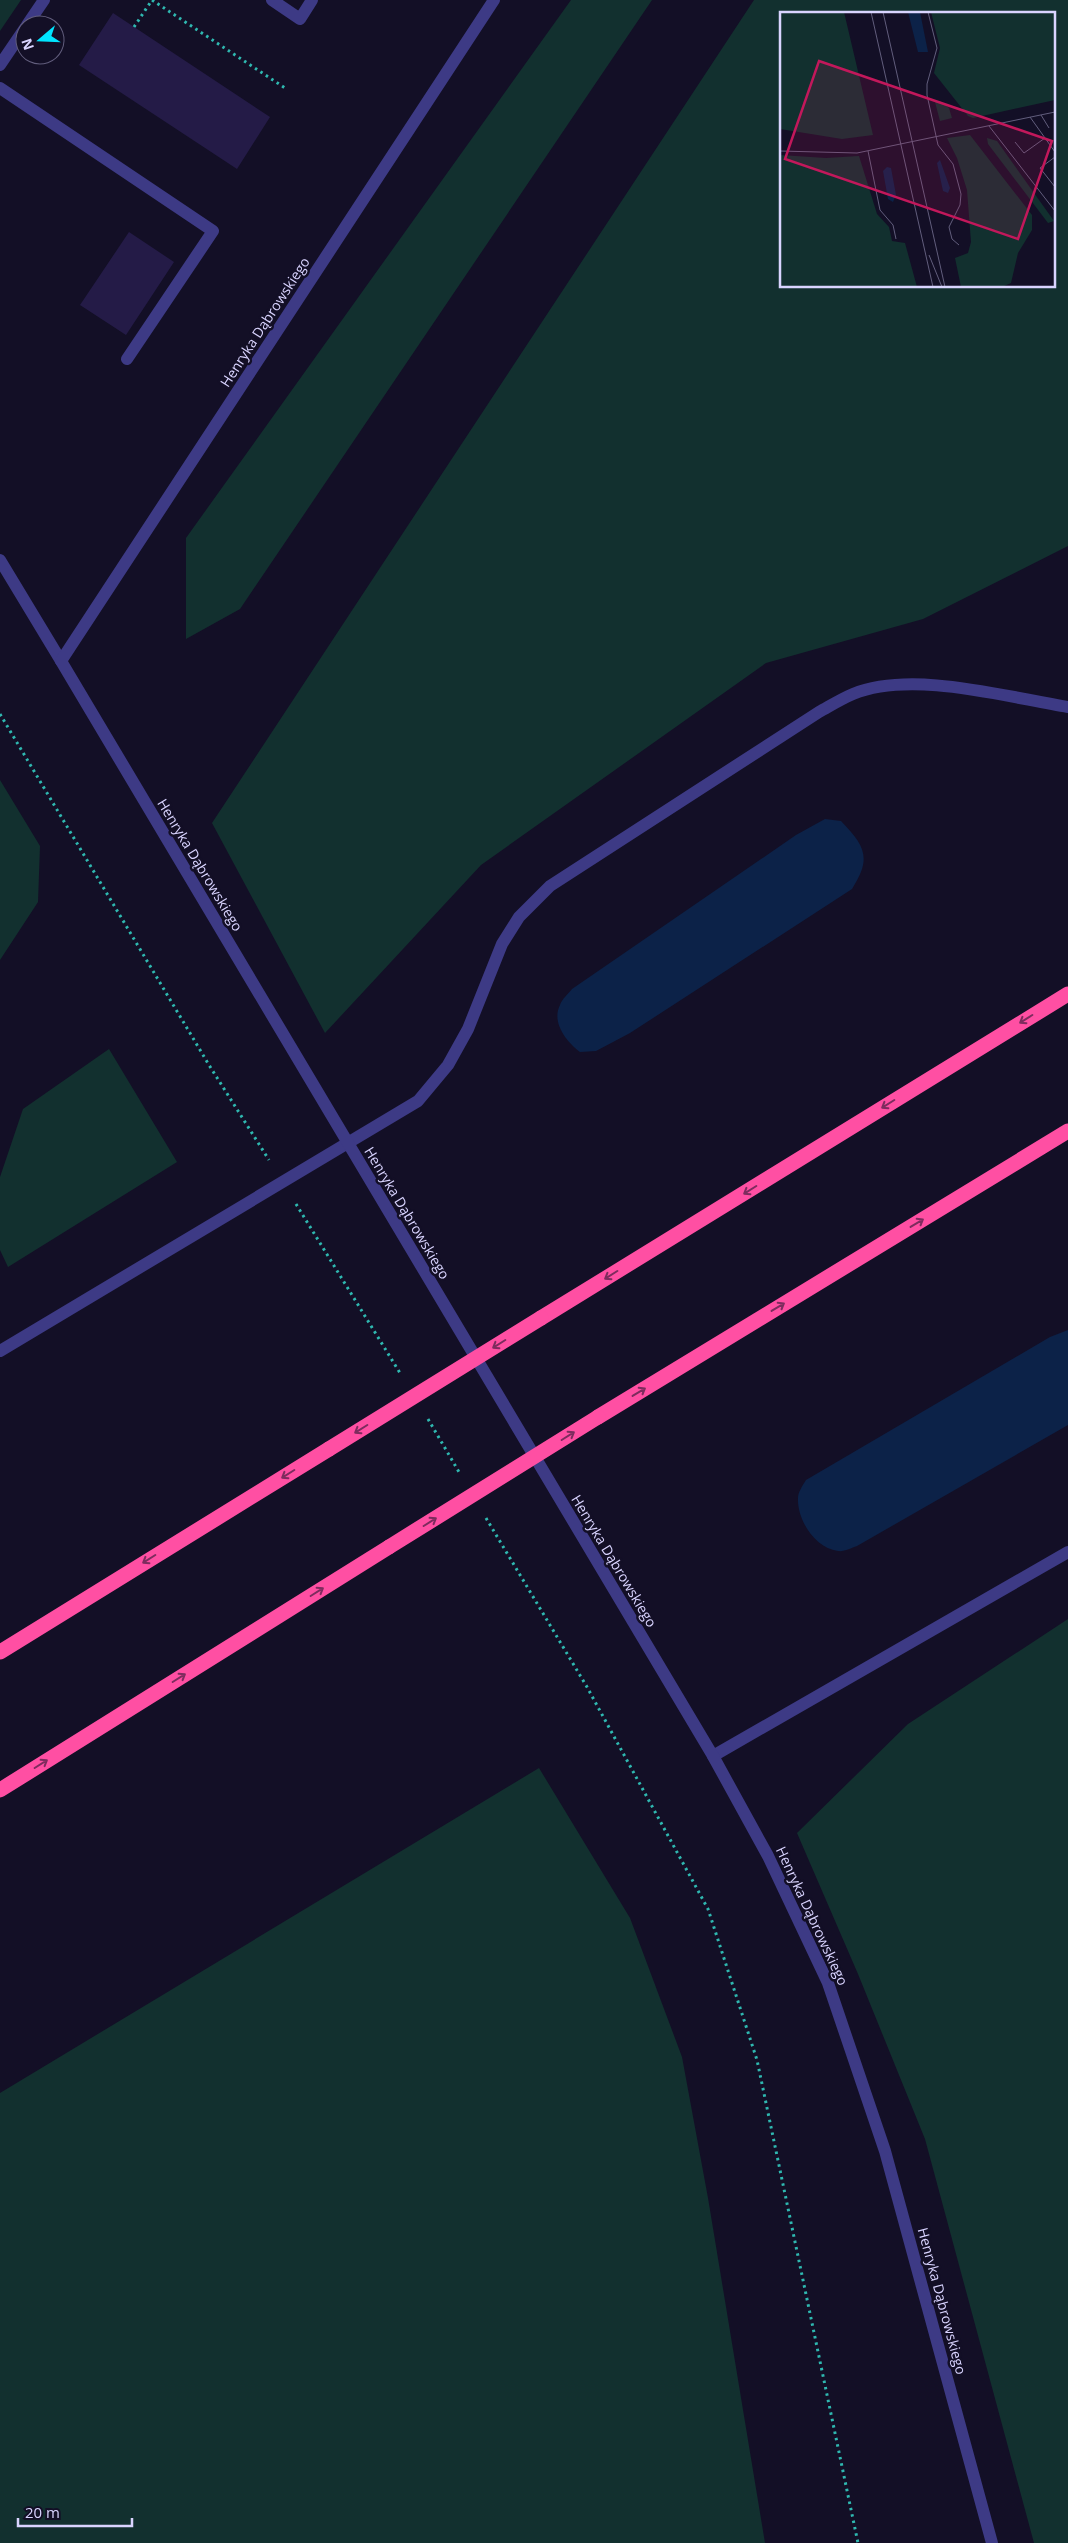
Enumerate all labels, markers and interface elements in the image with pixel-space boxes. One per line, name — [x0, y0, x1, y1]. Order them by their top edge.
inset map — [780, 12, 1056, 288]
north arrow — [15, 15, 65, 65]
text: N — [16, 36, 38, 53]
street label: Henryka Dąbrowskiego — [215, 253, 314, 390]
street label: Henryka Dąbrowskiego — [153, 795, 248, 934]
one-way arrow — [1020, 1015, 1034, 1025]
one-way arrow — [882, 1100, 896, 1110]
street label: Henryka Dąbrowskiego — [360, 1143, 455, 1282]
one-way arrow — [743, 1185, 757, 1195]
one-way arrow — [909, 1218, 923, 1228]
one-way arrow — [605, 1270, 619, 1280]
one-way arrow — [771, 1302, 785, 1312]
one-way arrow — [493, 1339, 507, 1349]
one-way arrow — [632, 1386, 646, 1396]
one-way arrow — [354, 1424, 368, 1435]
one-way arrow — [561, 1430, 575, 1441]
one-way arrow — [281, 1470, 295, 1480]
street label: Henryka Dąbrowskiego — [567, 1491, 662, 1630]
one-way arrow — [423, 1516, 437, 1527]
one-way arrow — [143, 1555, 157, 1565]
one-way arrow — [310, 1587, 324, 1597]
one-way arrow — [172, 1673, 186, 1683]
one-way arrow — [34, 1759, 48, 1769]
street label: Henryka Dąbrowskiego — [772, 1843, 853, 1988]
street label: Henryka Dąbrowskiego — [914, 2225, 971, 2376]
scale bar — [18, 2496, 131, 2528]
text: 20 m — [25, 2502, 60, 2522]

